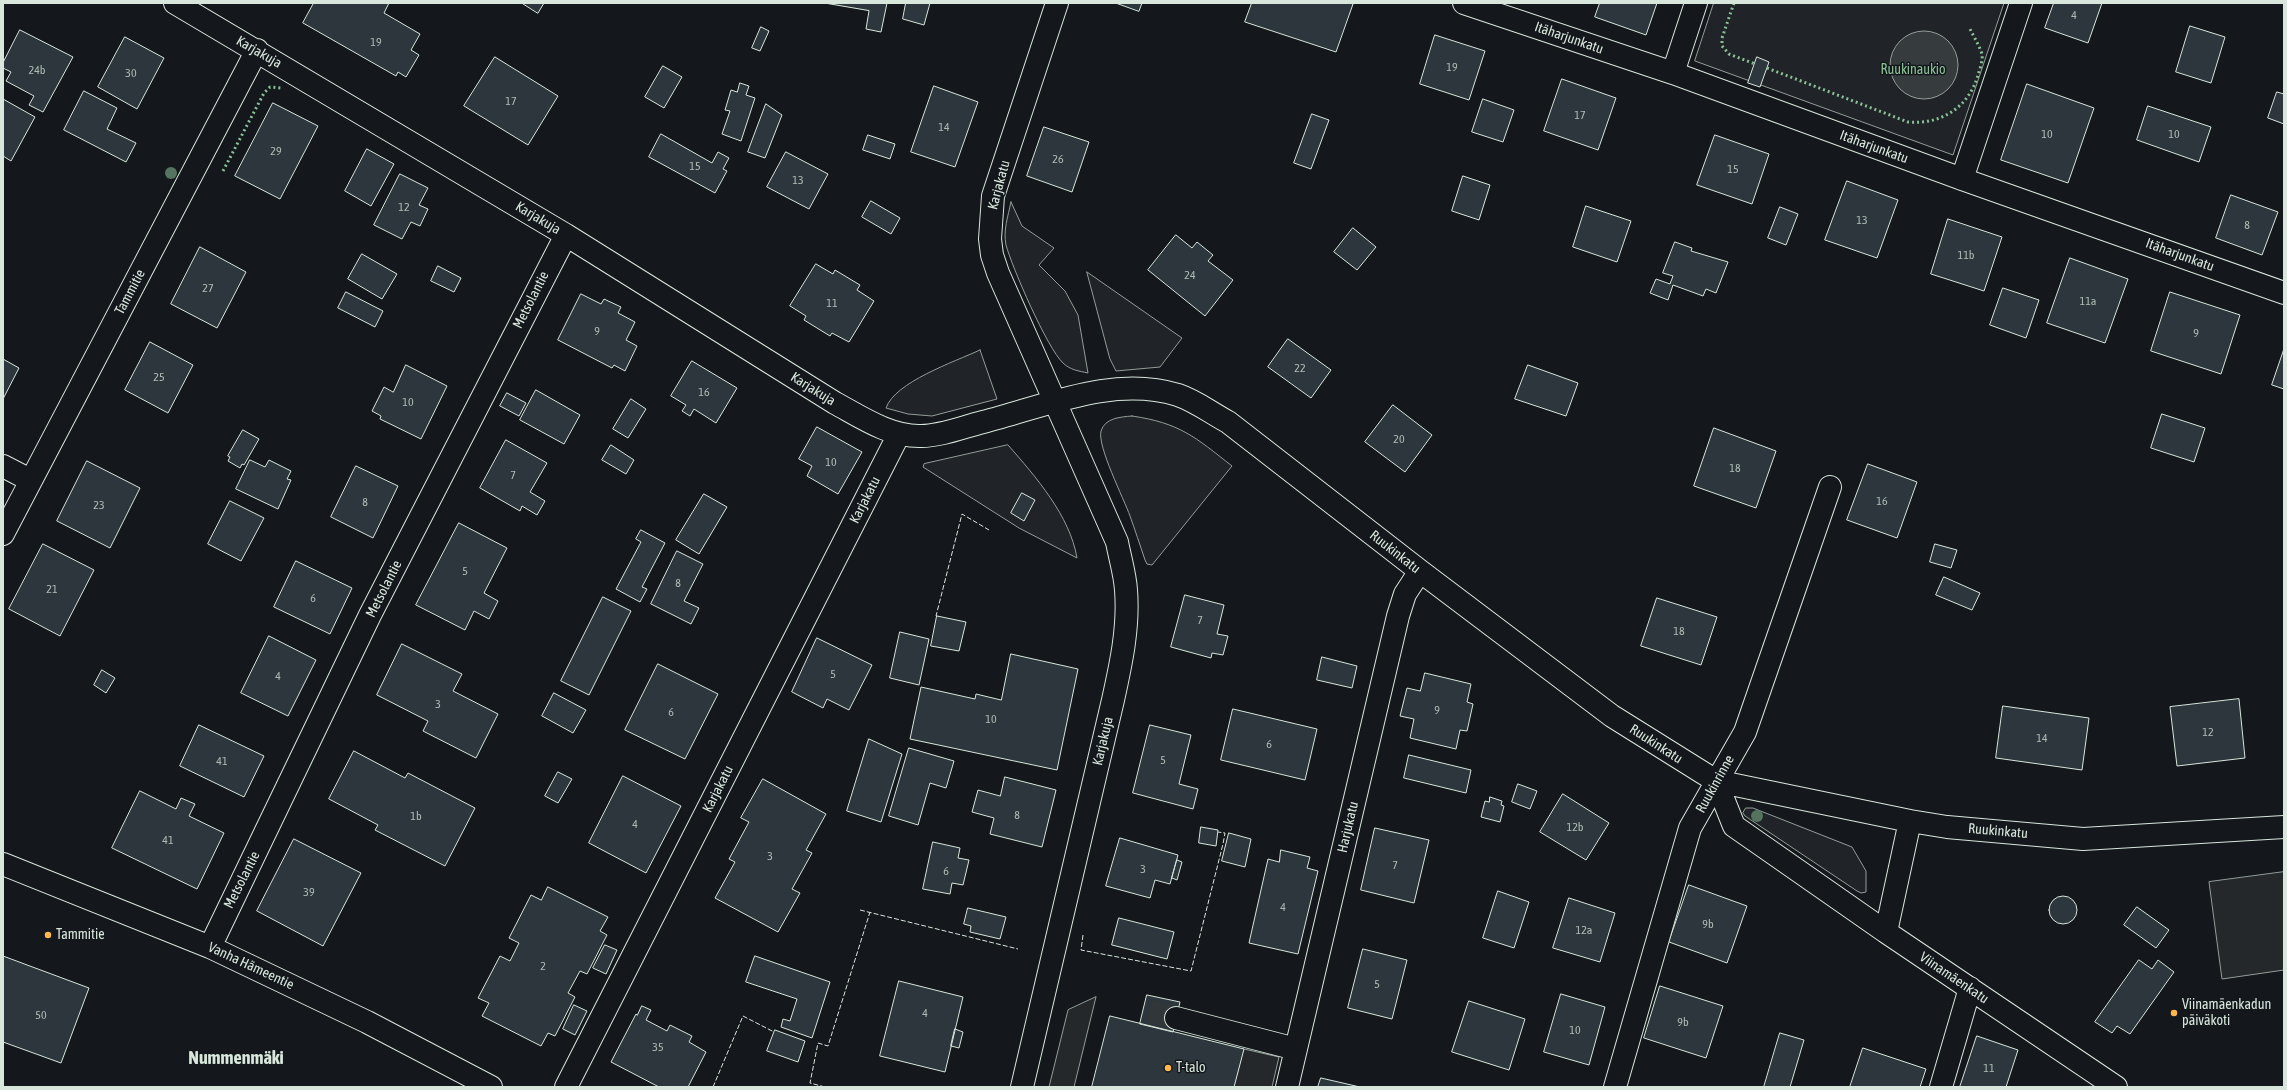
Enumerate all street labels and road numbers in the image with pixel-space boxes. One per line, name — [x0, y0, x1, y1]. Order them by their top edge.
street label: Itäharjunkatu — [1532, 18, 1606, 58]
street label: Karjakuja — [233, 32, 285, 72]
street label: Itäharjunkatu — [1837, 127, 1911, 167]
street label: Karjakatu — [984, 158, 1014, 212]
street label: Karjakuja — [512, 198, 564, 238]
street label: Itäharjunkatu — [2143, 235, 2217, 275]
street label: Tammitie — [111, 267, 149, 317]
street label: Metsolantie — [509, 269, 553, 331]
street label: Karjakuja — [788, 369, 838, 409]
street label: Karjakatu — [846, 474, 884, 526]
street label: Ruukinkatu — [1366, 527, 1424, 577]
street label: Metsolantie — [362, 558, 406, 620]
street label: Karjakuja — [1089, 715, 1117, 767]
street label: Ruukinkatu — [1626, 721, 1686, 767]
street label: Ruukinrinne — [1692, 752, 1738, 816]
street label: Karjakatu — [699, 763, 737, 815]
street label: Harjukatu — [1334, 800, 1362, 854]
street label: Ruukinkatu — [1968, 820, 2028, 842]
street label: Metsolantie — [220, 849, 264, 911]
street label: Vanha Hämeentie — [205, 939, 297, 993]
street label: Viinamäenkatu — [1916, 949, 1992, 1007]

